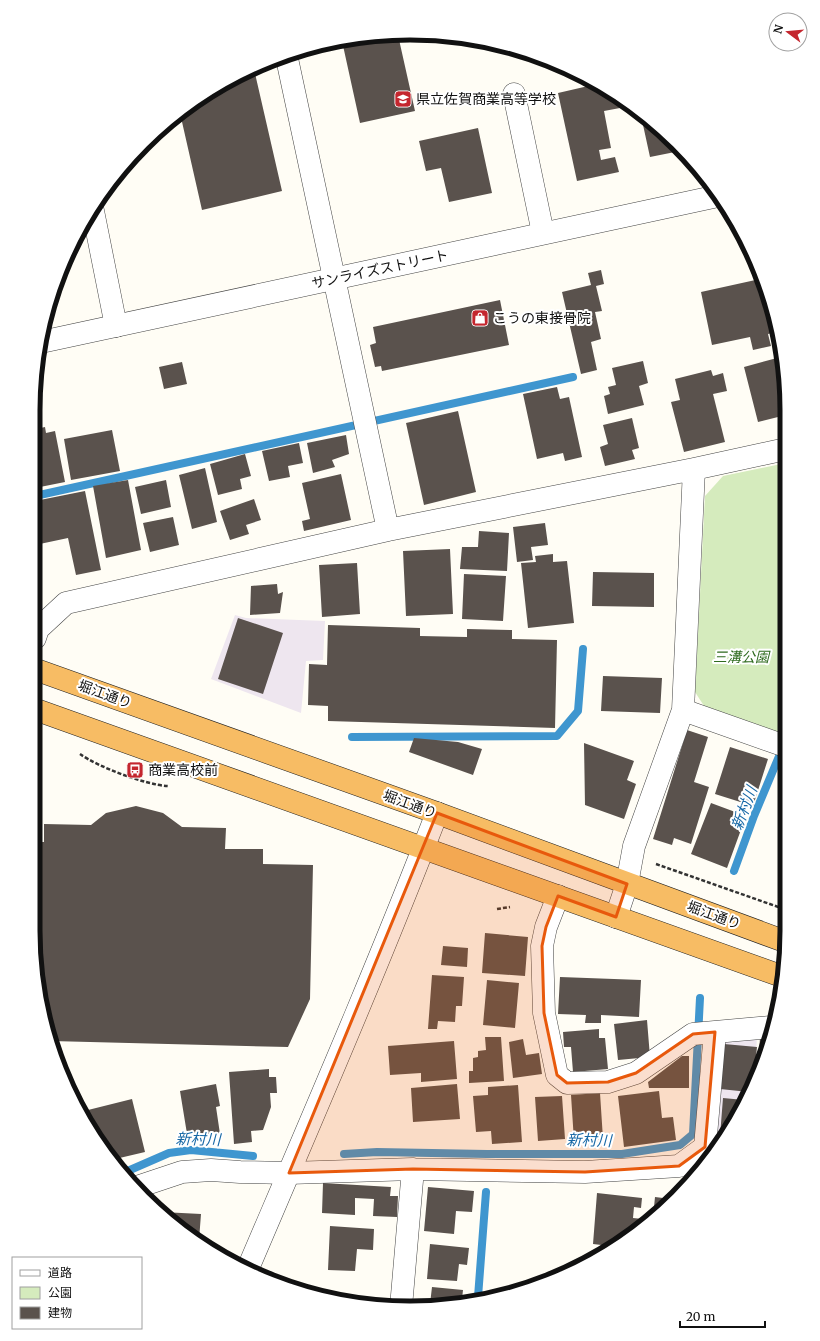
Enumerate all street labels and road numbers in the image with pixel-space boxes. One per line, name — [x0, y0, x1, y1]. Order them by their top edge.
street label: サンライズストリート — [310, 246, 450, 292]
street label: 堀江通り — [76, 676, 134, 712]
street label: 堀江通り — [381, 786, 439, 822]
street label: 堀江通り — [685, 897, 743, 933]

